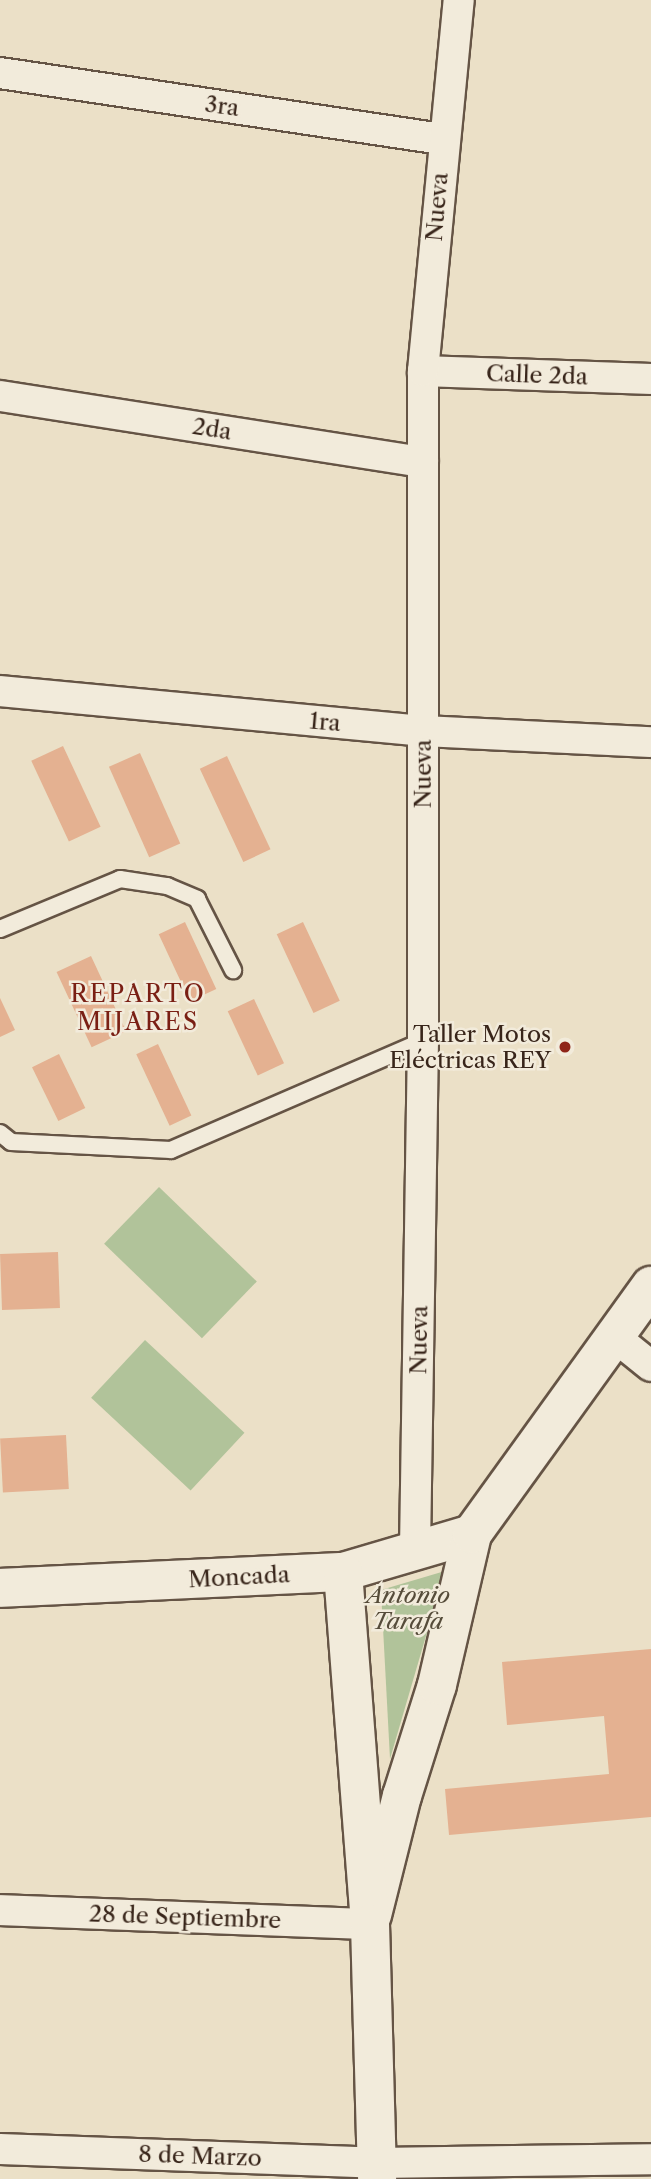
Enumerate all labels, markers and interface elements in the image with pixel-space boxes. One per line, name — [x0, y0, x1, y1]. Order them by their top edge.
street label: 3ra — [203, 90, 241, 122]
street label: Nueva — [420, 171, 454, 243]
street label: Calle 2da — [486, 359, 588, 391]
street label: 2da — [190, 412, 234, 446]
street label: 1ra — [308, 707, 342, 737]
street label: Nueva — [409, 739, 437, 809]
district label: REPARTO MIJARES — [71, 980, 205, 1036]
place label: Taller Motos Eléctricas REY — [389, 1020, 551, 1074]
marker: Taller Motos Eléctricas REY — [557, 1039, 573, 1055]
street label: Nueva — [405, 1305, 433, 1375]
street label: Moncada — [188, 1561, 290, 1593]
park label: Antonio Tarafa — [366, 1581, 450, 1635]
street label: 28 de Septiembre — [88, 1900, 282, 1934]
street label: 8 de Marzo — [138, 2140, 262, 2172]

